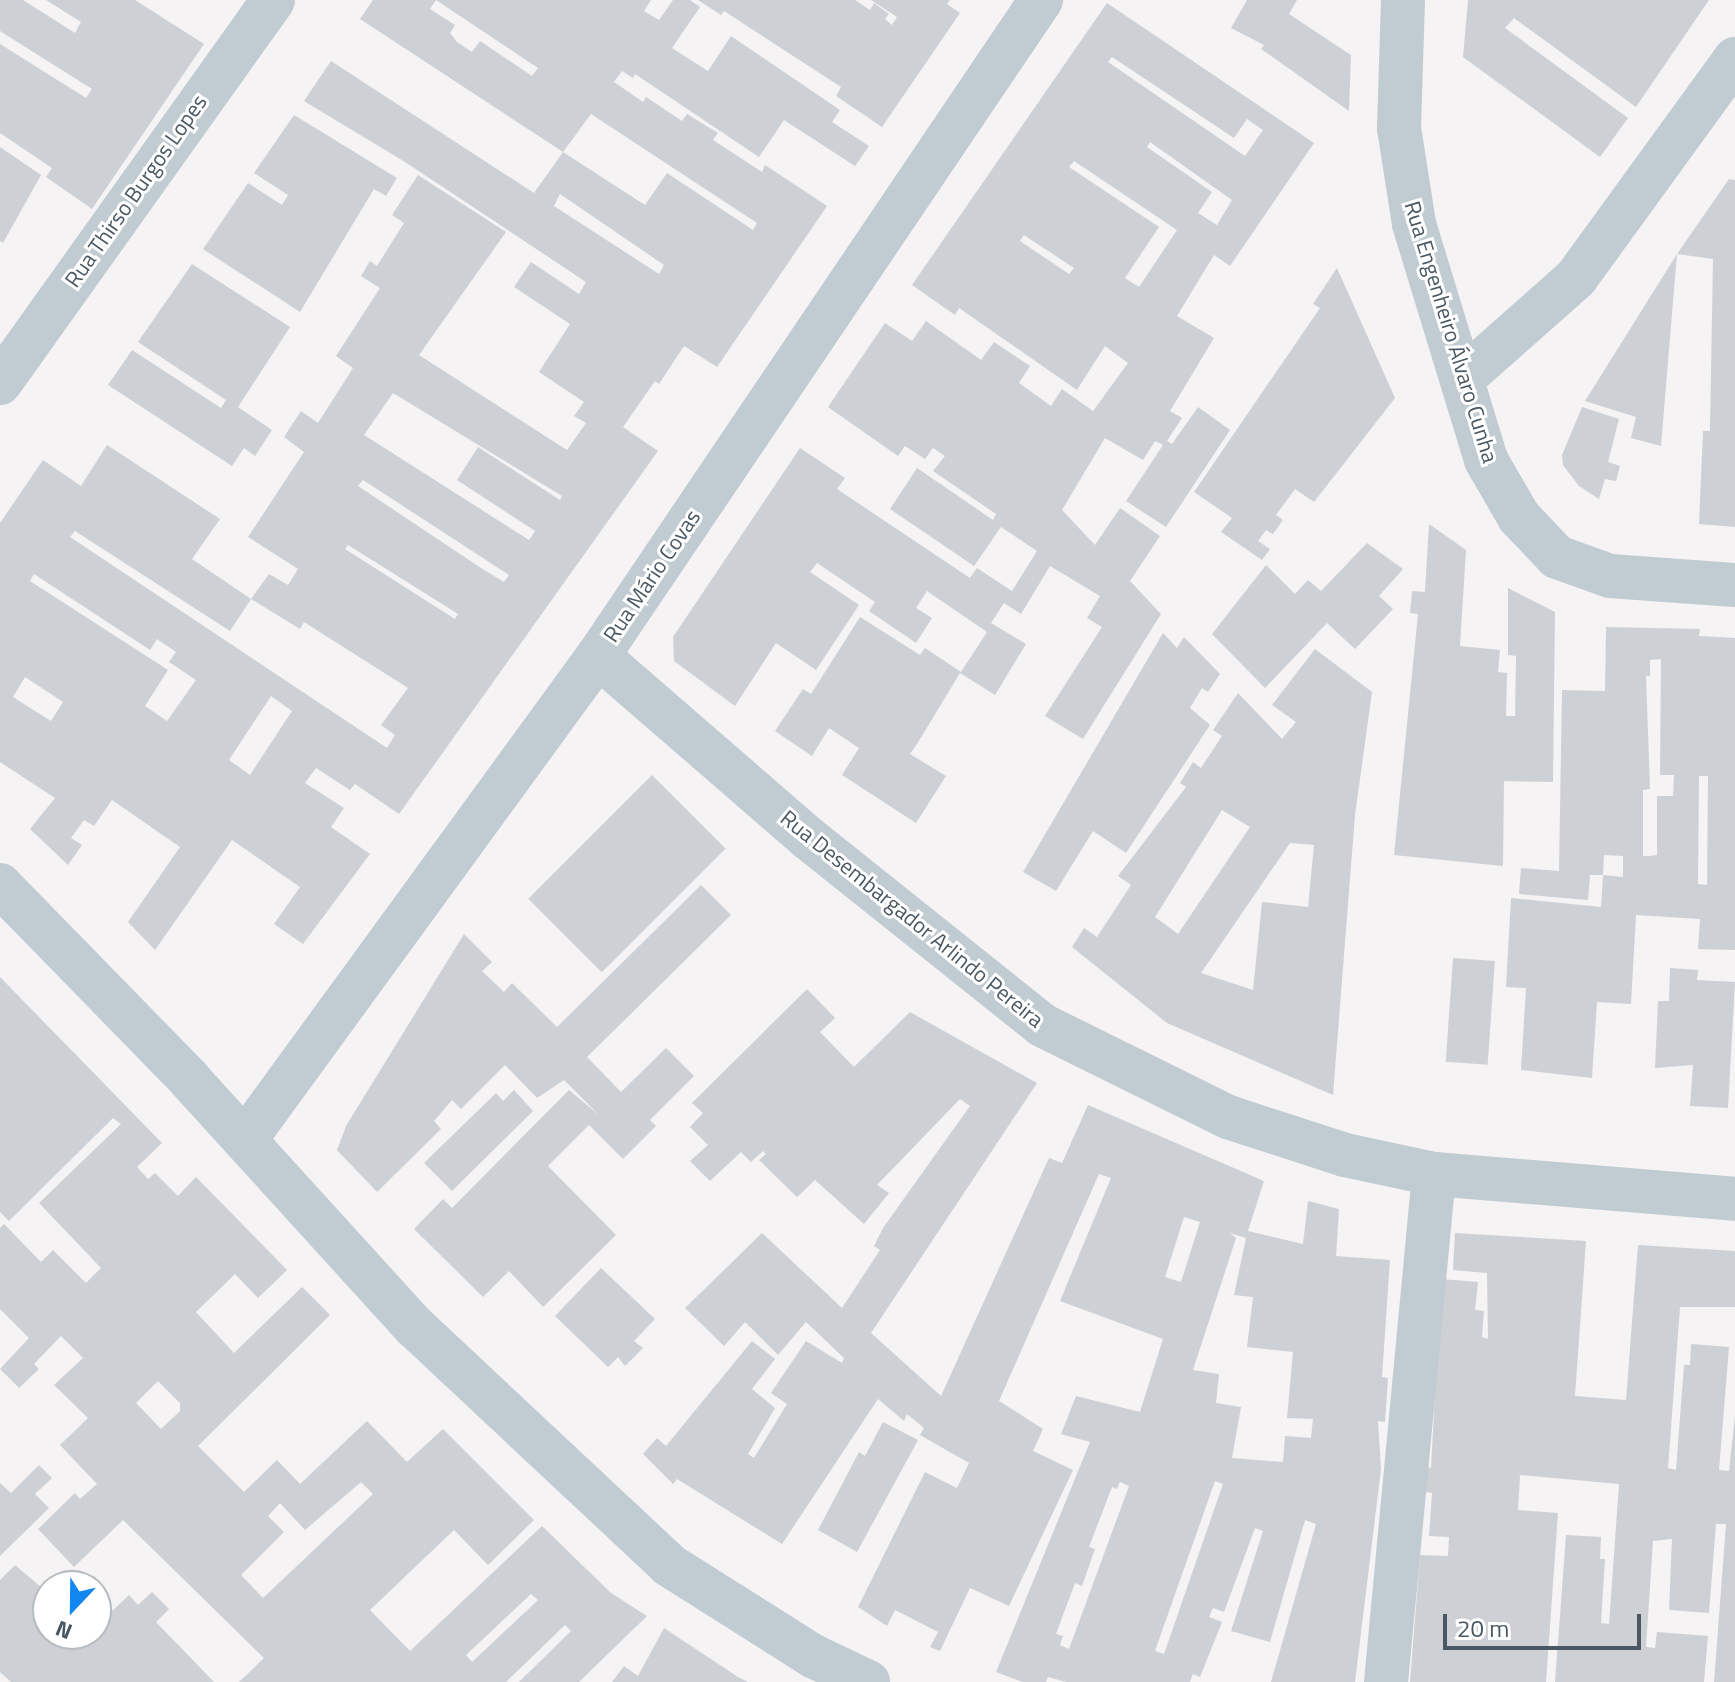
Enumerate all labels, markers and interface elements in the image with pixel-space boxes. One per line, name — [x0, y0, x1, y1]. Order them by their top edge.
street label: Rua Thirso Burgos Lopes — [59, 90, 213, 292]
street label: Rua Engenheiro Álvaro Cunha — [1399, 198, 1503, 466]
street label: Rua Mário Covas — [598, 505, 706, 647]
street label: Rua Desembargador Arlindo Pereira — [775, 805, 1049, 1033]
north arrow — [32, 1570, 112, 1650]
scale bar — [1447, 1598, 1645, 1648]
text: 20 m — [1457, 1610, 1509, 1646]
text: N — [50, 1612, 77, 1649]

